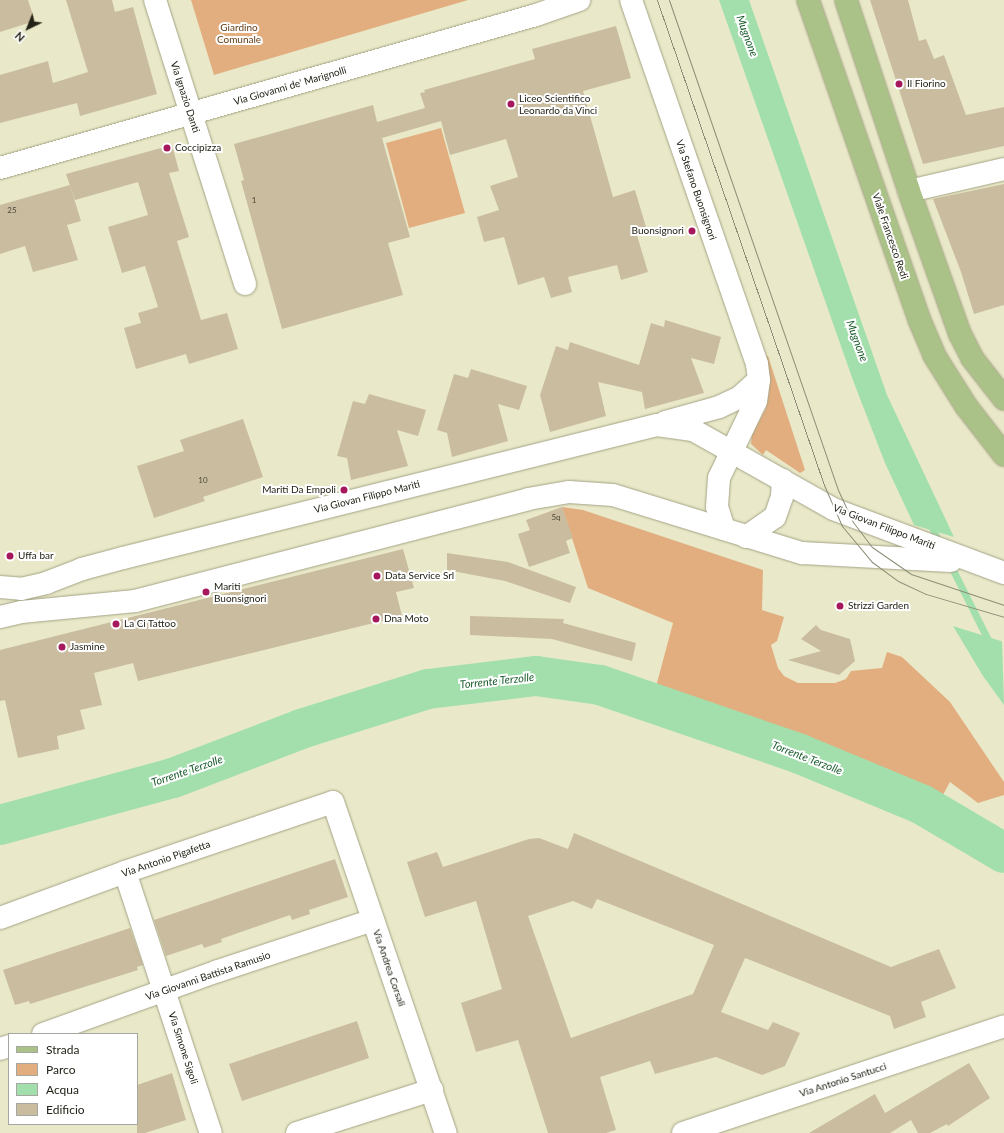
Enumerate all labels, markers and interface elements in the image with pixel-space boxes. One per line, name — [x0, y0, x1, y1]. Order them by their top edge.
north arrow — [8, 8, 48, 48]
water label: Mugnone — [733, 13, 761, 59]
park label: Giardino Comunale — [217, 21, 261, 44]
text: N — [12, 30, 27, 45]
street label: Via Ignazio Danti — [168, 60, 202, 134]
street label: Via Giovanni de' Marignolli — [232, 64, 348, 108]
place label: Il Fiorino — [907, 78, 946, 90]
marker: Il Fiorino — [894, 79, 904, 89]
place label: Liceo Scientifico Leonardo da Vinci — [519, 92, 598, 116]
marker: Liceo Scientifico Leonardo da Vinci — [506, 99, 516, 109]
street label: Via Stefano Buonsignori — [673, 138, 719, 242]
place label: Coccipizza — [175, 142, 221, 154]
marker: Coccipizza — [162, 143, 172, 153]
street label: Viale Francesco Redi — [870, 191, 910, 281]
house number: 1 — [252, 196, 256, 206]
house number: 25 — [7, 206, 17, 216]
place label: Buonsignori — [632, 225, 684, 237]
marker: Buonsignori — [687, 226, 697, 236]
water label: Mugnone — [843, 318, 871, 364]
house number: 10 — [198, 476, 208, 486]
street label: Via Giovan Filippo Mariti — [313, 478, 421, 516]
place label: Mariti Da Empoli — [262, 484, 336, 496]
marker: Mariti Da Empoli — [339, 485, 349, 495]
street label: Via Giovan Filippo Mariti — [831, 502, 937, 552]
house number: 5q — [551, 513, 561, 523]
place label: Uffa bar — [18, 550, 54, 562]
marker: Uffa bar — [5, 551, 15, 561]
place label: Data Service Srl — [385, 570, 454, 582]
marker: Data Service Srl — [372, 571, 382, 581]
place label: Mariti Buonsignori — [214, 580, 266, 604]
marker: Mariti Buonsignori — [201, 587, 211, 597]
place label: Strizzi Garden — [848, 600, 909, 612]
marker: Strizzi Garden — [835, 601, 845, 611]
place label: Dna Moto — [384, 613, 429, 625]
marker: Dna Moto — [371, 614, 381, 624]
place label: La Ci Tattoo — [124, 618, 176, 630]
marker: La Ci Tattoo — [111, 619, 121, 629]
place label: Jasmine — [70, 641, 105, 653]
marker: Jasmine — [57, 642, 67, 652]
water label: Torrente Terzolle — [459, 671, 535, 691]
water label: Torrente Terzolle — [770, 738, 844, 778]
water label: Torrente Terzolle — [149, 753, 225, 789]
street label: Via Antonio Pigafetta — [120, 838, 212, 880]
street label: Via Andrea Corsali — [370, 928, 408, 1008]
street label: Via Giovanni Battista Ramusio — [144, 949, 272, 1003]
street label: Via Simone Sigoli — [166, 1010, 200, 1086]
legend — [8, 1033, 138, 1125]
text: Strada — [46, 1042, 79, 1057]
street label: Via Antonio Santucci — [798, 1060, 888, 1100]
text: Parco — [46, 1062, 76, 1077]
text: Acqua — [46, 1082, 79, 1097]
text: Edificio — [46, 1102, 85, 1117]

